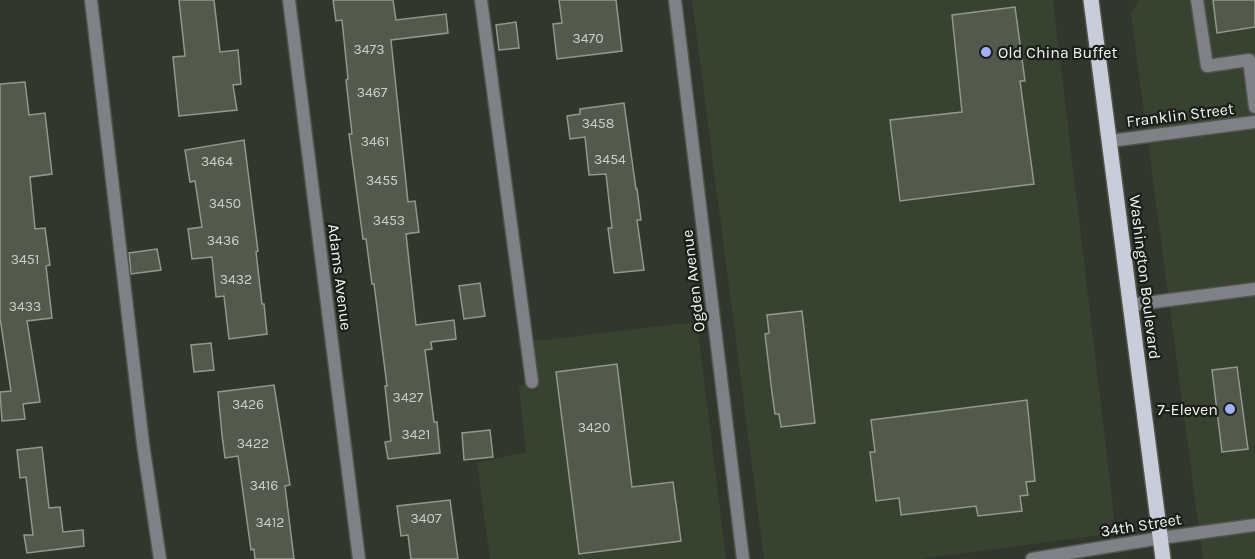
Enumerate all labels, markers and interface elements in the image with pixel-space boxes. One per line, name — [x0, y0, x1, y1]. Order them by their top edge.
house number: 3470 — [573, 30, 603, 47]
house number: 3473 — [354, 41, 384, 58]
place label: Old China Buffet — [998, 43, 1117, 62]
marker: Old China Buffet — [979, 45, 993, 59]
house number: 3467 — [357, 84, 388, 101]
street label: Franklin Street — [1125, 99, 1235, 131]
house number: 3458 — [582, 115, 614, 132]
house number: 3461 — [361, 133, 389, 150]
house number: 3454 — [594, 151, 626, 168]
house number: 3464 — [201, 153, 233, 170]
house number: 3455 — [366, 172, 398, 189]
street label: Washington Boulevard — [1125, 194, 1165, 360]
house number: 3450 — [209, 195, 241, 212]
house number: 3453 — [373, 212, 405, 229]
street label: Adams Avenue — [324, 223, 356, 331]
street label: Ogden Avenue — [677, 229, 709, 333]
house number: 3436 — [207, 232, 239, 249]
house number: 3451 — [11, 251, 39, 268]
house number: 3432 — [220, 271, 252, 288]
house number: 3433 — [9, 298, 41, 315]
house number: 3427 — [393, 389, 424, 406]
house number: 3426 — [232, 396, 264, 413]
place label: 7-Eleven — [1157, 400, 1218, 419]
marker: 7-Eleven — [1223, 402, 1237, 416]
house number: 3420 — [578, 419, 610, 436]
house number: 3421 — [402, 426, 430, 443]
house number: 3422 — [237, 435, 269, 452]
house number: 3416 — [250, 477, 278, 494]
street label: 34th Street — [1099, 509, 1183, 541]
house number: 3407 — [411, 510, 442, 527]
house number: 3412 — [256, 514, 284, 531]

